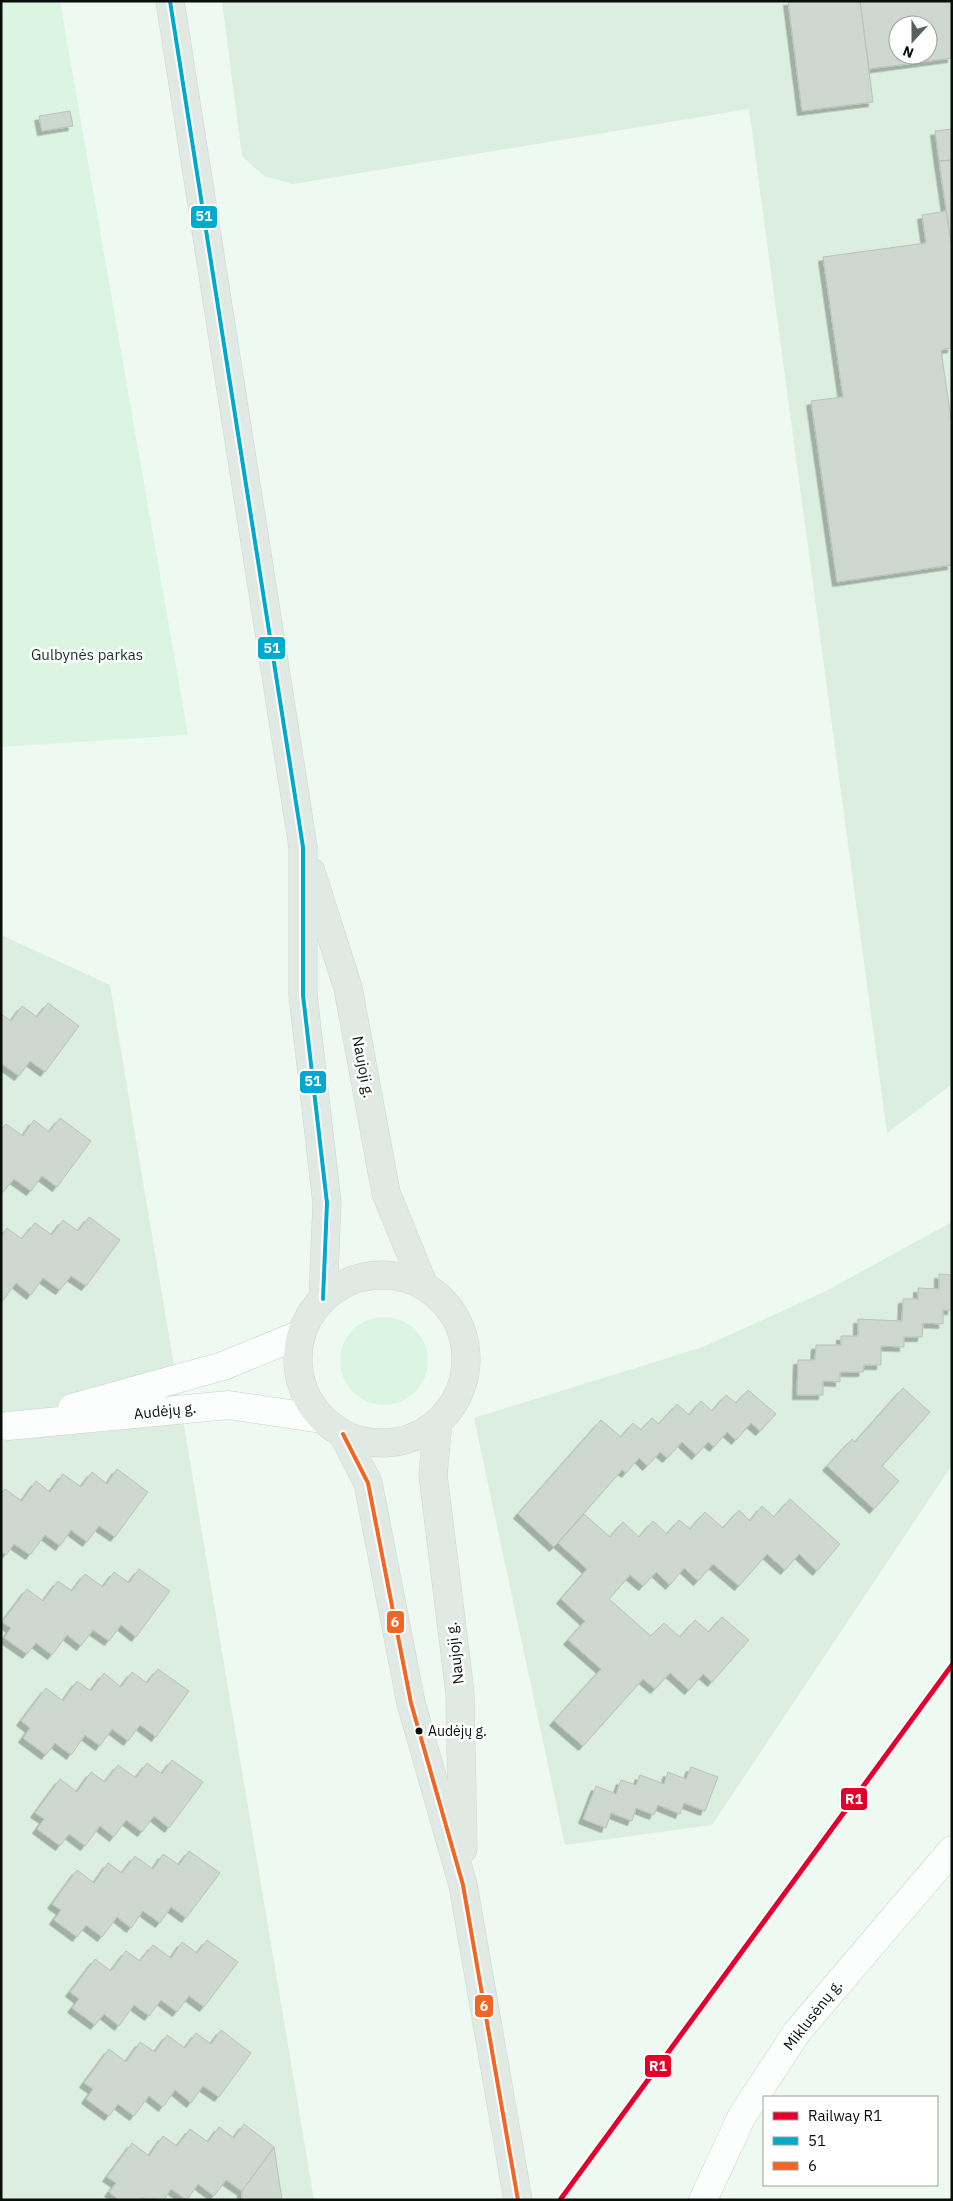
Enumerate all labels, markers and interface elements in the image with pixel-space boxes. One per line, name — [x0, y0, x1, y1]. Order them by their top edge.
north arrow — [888, 15, 938, 65]
text: N — [900, 42, 916, 62]
line badge: 51 — [190, 205, 218, 229]
text: 51 — [196, 207, 213, 225]
line badge: 51 — [257, 636, 286, 660]
text: 51 — [264, 639, 281, 657]
park label: Gulbynės parkas — [31, 645, 143, 664]
street label: Naujoji g. — [348, 1034, 379, 1099]
line badge: 51 — [299, 1070, 327, 1094]
text: 51 — [305, 1072, 322, 1090]
street label: Audėjų g. — [133, 1398, 197, 1423]
line badge: 6 — [386, 1610, 405, 1634]
text: 6 — [391, 1613, 399, 1631]
street label: Naujoji g. — [441, 1621, 468, 1685]
place label: Audėjų g. — [428, 1722, 487, 1740]
marker: Audėjų g. — [414, 1726, 424, 1736]
line badge: R1 — [840, 1787, 868, 1811]
text: R1 — [845, 1790, 864, 1808]
street label: Miklusėnų g. — [779, 1975, 846, 2054]
line badge: 6 — [474, 1994, 494, 2018]
text: 6 — [480, 1997, 488, 2015]
line badge: R1 — [644, 2054, 672, 2078]
text: R1 — [649, 2057, 668, 2075]
legend — [763, 2096, 938, 2186]
text: Railway R1 — [808, 2106, 882, 2125]
text: 51 — [808, 2131, 826, 2150]
text: 6 — [808, 2156, 817, 2175]

